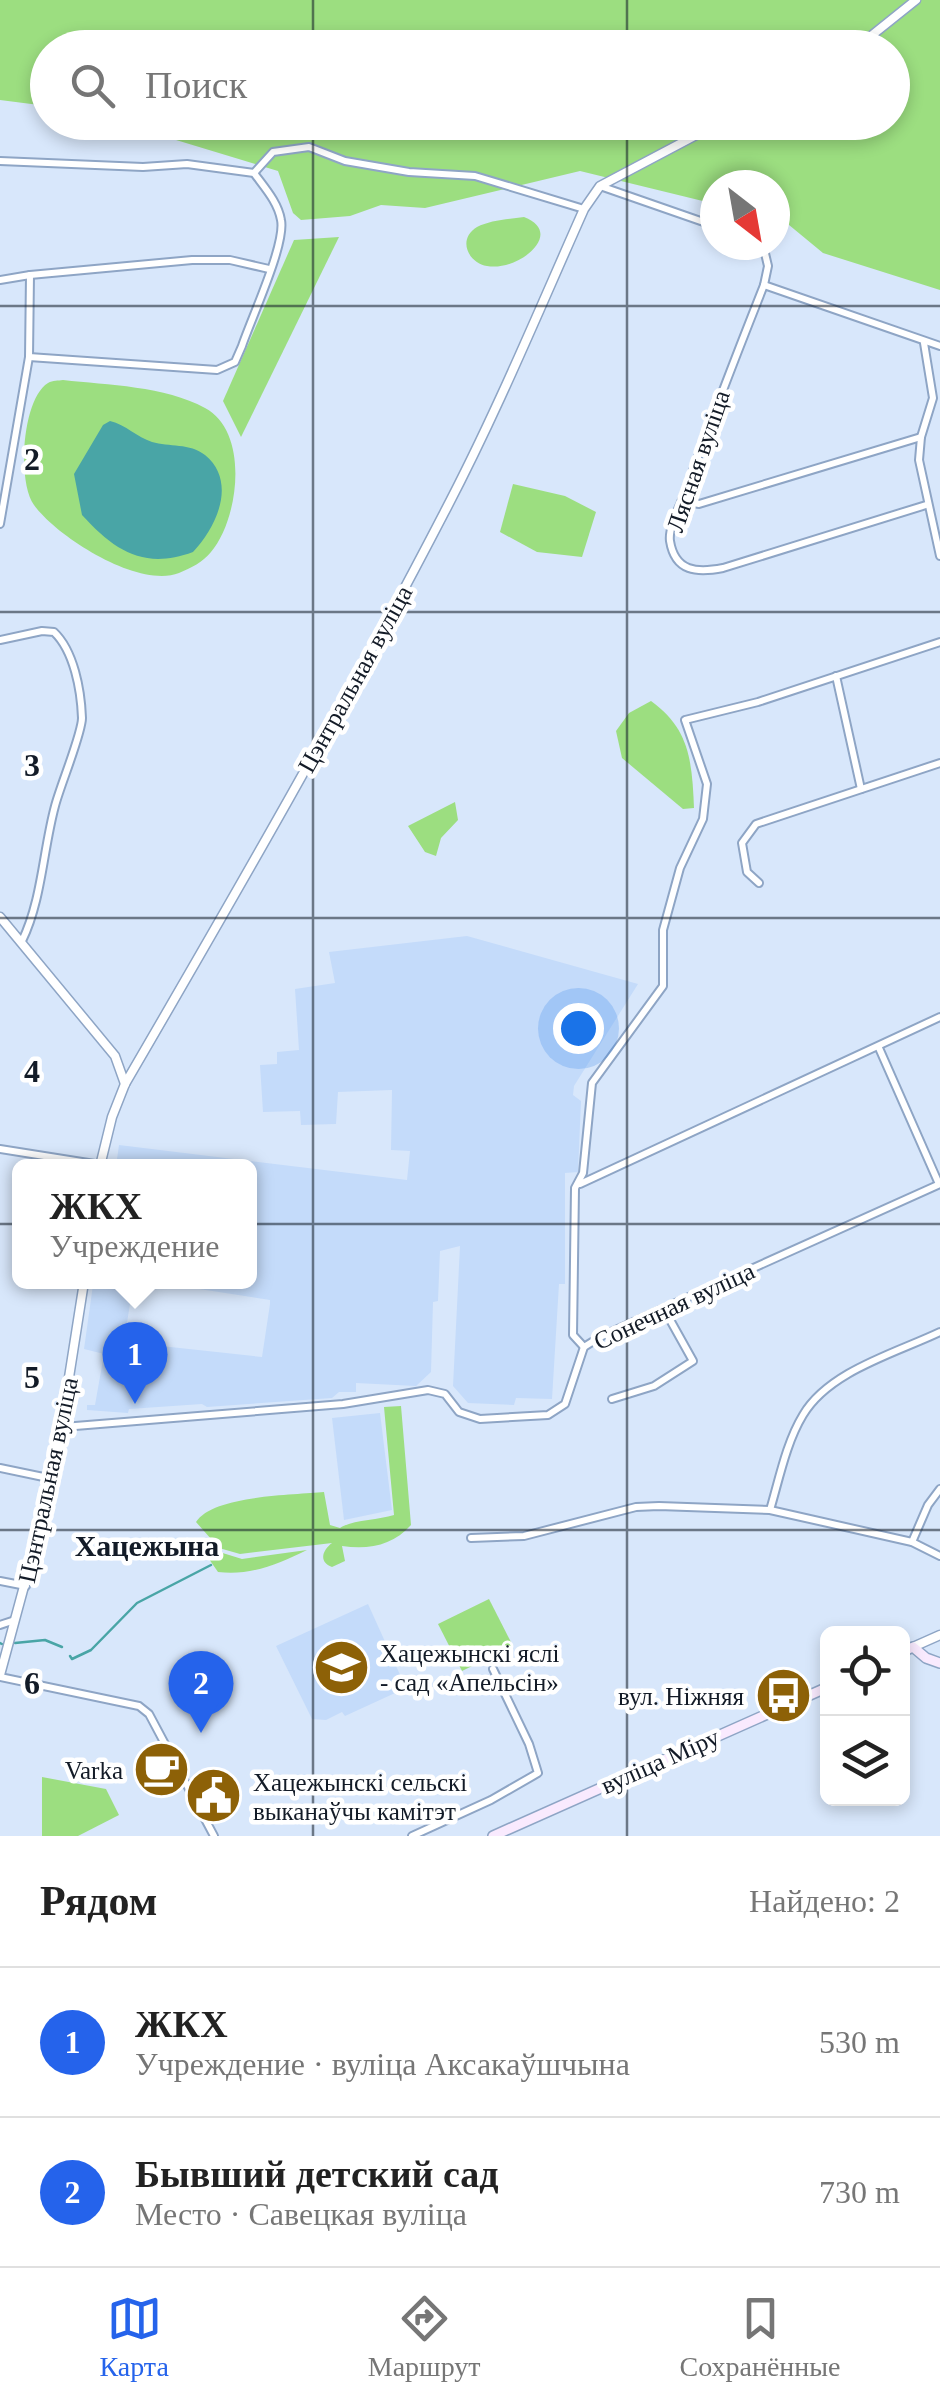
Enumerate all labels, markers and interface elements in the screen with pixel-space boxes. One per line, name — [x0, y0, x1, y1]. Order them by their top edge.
search box — [30, 30, 910, 140]
icon: search — [65, 58, 120, 113]
text: Поиск — [145, 64, 247, 106]
north arrow — [700, 170, 790, 260]
street label: Лясная вуліца — [661, 387, 735, 535]
text: 2 — [24, 441, 40, 477]
street label: Цэнтральная вуліца — [292, 581, 418, 777]
text: 3 — [24, 747, 40, 783]
your location — [553, 1003, 604, 1054]
text: 4 — [24, 1053, 40, 1089]
popup — [12, 1159, 257, 1289]
text: ЖКХ — [50, 1185, 142, 1227]
text: Учреждение — [50, 1228, 220, 1264]
street label: Сонечная вуліца — [589, 1257, 759, 1355]
pin: 1 — [102, 1322, 168, 1404]
text: 5 — [24, 1359, 40, 1395]
street label: Цэнтральная вуліца — [13, 1375, 83, 1585]
district label: Хацежына — [75, 1529, 219, 1562]
map controls — [820, 1626, 910, 1806]
button: locate — [820, 1626, 910, 1716]
school or university icon: Хацежынскі яслі - сад «Апельсін» — [311, 1637, 371, 1697]
place label: Хацежынскі яслі - сад «Апельсін» — [380, 1640, 560, 1696]
pin: 2 — [168, 1650, 234, 1733]
text: 6 — [24, 1665, 40, 1701]
bus stop icon: вул. Ніжняя — [753, 1666, 813, 1726]
place label: вул. Ніжняя — [618, 1683, 744, 1710]
button: layers — [820, 1716, 910, 1806]
street label: вуліца Міру — [597, 1723, 724, 1799]
cafe icon: Varka — [132, 1740, 192, 1800]
place label: Varka — [65, 1757, 123, 1784]
public building icon: Хацежынскі сельскі выканаўчы камітэт — [184, 1766, 244, 1826]
place label: Хацежынскі сельскі выканаўчы камітэт — [253, 1769, 467, 1825]
text: Рядом — [40, 1878, 157, 1924]
text: Найдено: 2 — [749, 1883, 900, 1919]
text: ЖКХ — [135, 2003, 228, 2045]
text: 1 — [65, 2024, 81, 2060]
text: 530 m — [819, 2024, 900, 2060]
text: Учреждение · вуліца Аксакаўшчына — [135, 2046, 630, 2082]
text: Бывший детский сад — [135, 2153, 499, 2195]
text: 2 — [65, 2174, 81, 2210]
text: 730 m — [819, 2174, 900, 2210]
text: Место · Савецкая вуліца — [135, 2196, 467, 2232]
tab: Карта — [99, 2291, 169, 2383]
tab: Маршрут — [368, 2291, 481, 2383]
tab: Сохранённые — [679, 2291, 841, 2383]

